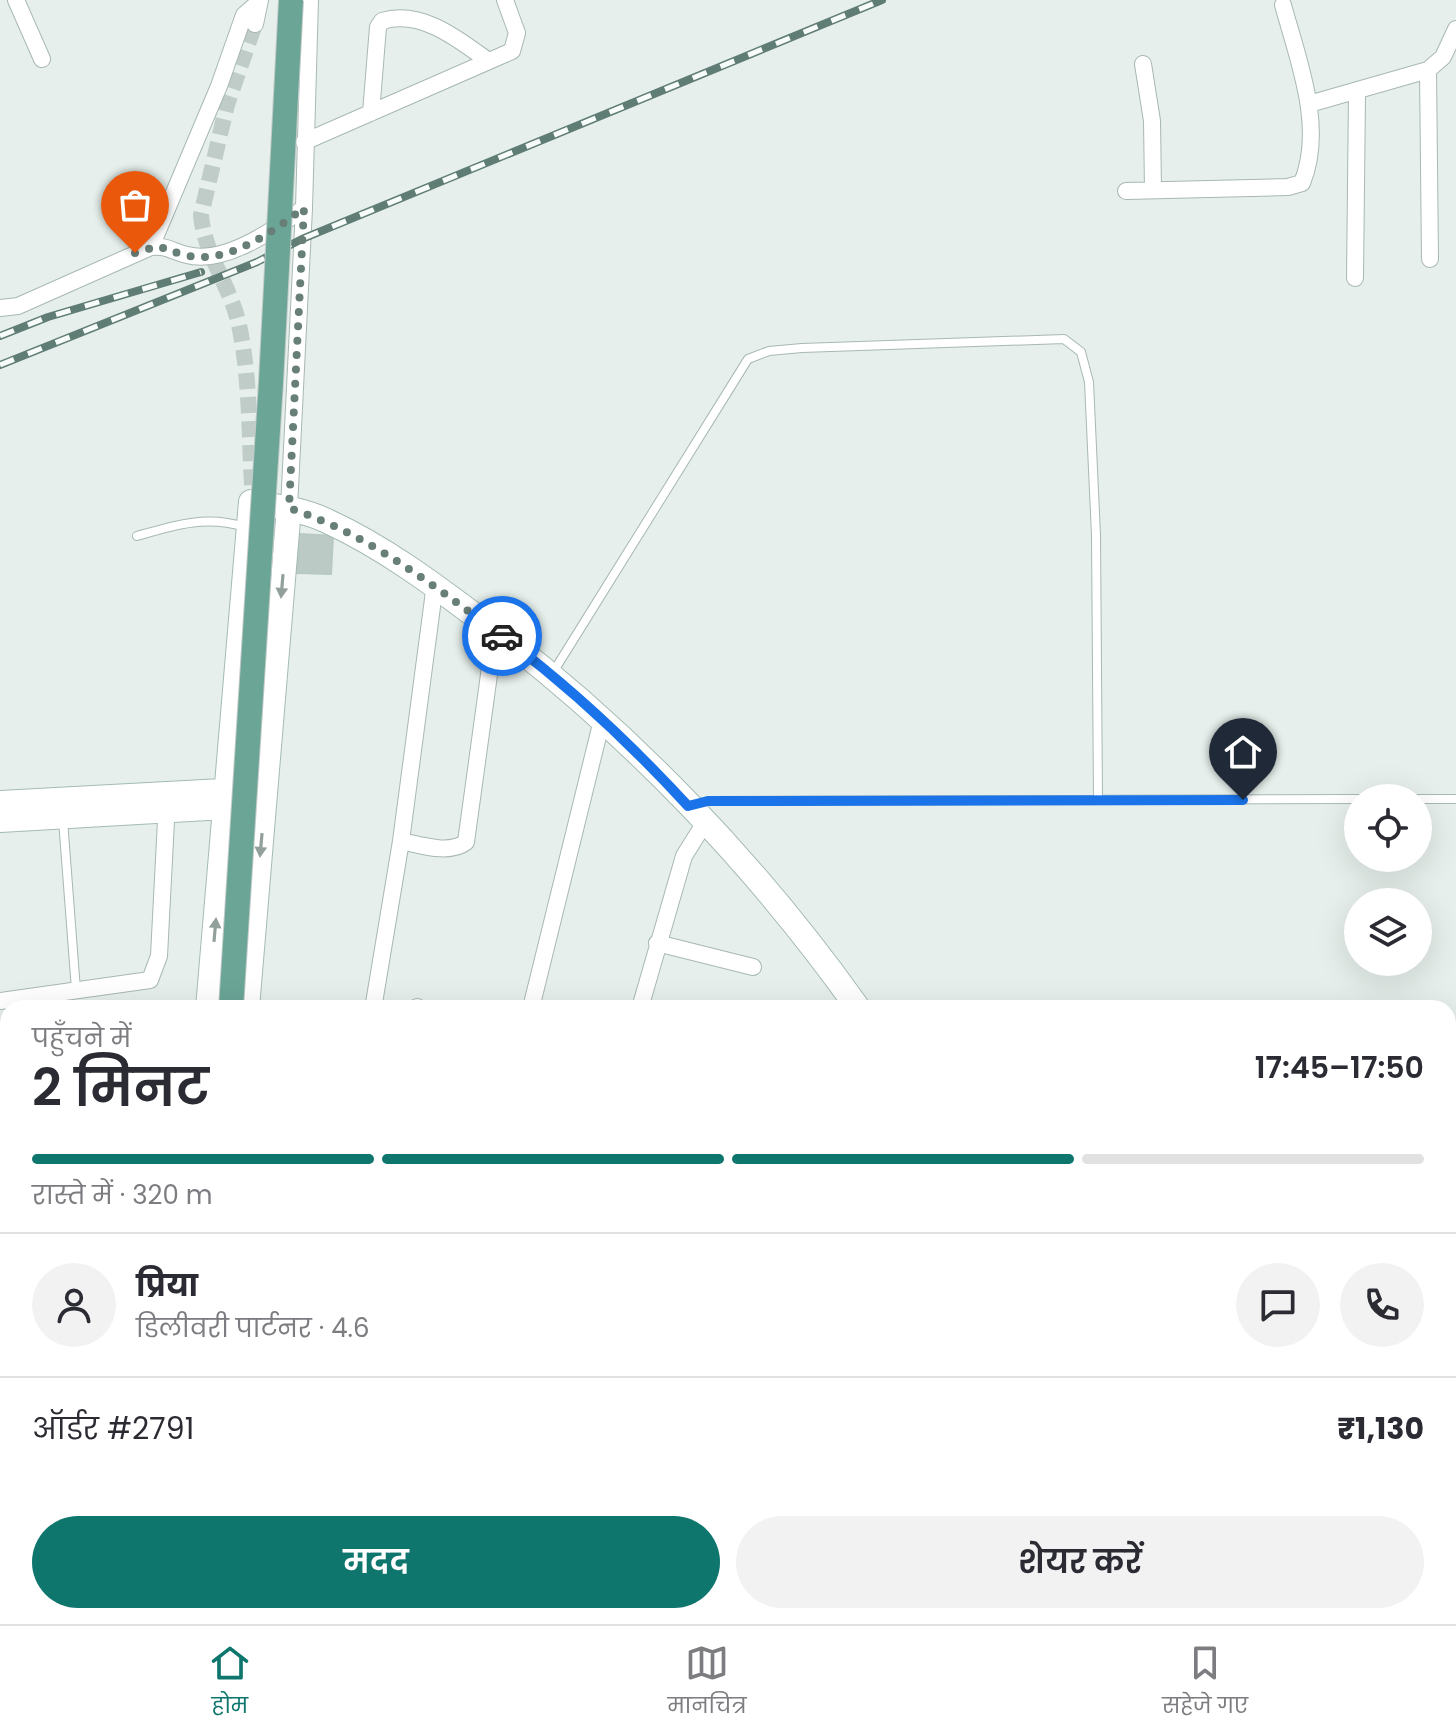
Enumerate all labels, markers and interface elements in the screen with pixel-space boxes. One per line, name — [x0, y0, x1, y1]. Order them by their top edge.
pin — [101, 171, 169, 253]
icon: bag — [113, 183, 157, 227]
one-way arrow — [275, 574, 288, 599]
courier — [462, 596, 542, 676]
icon: car — [480, 614, 524, 658]
pin — [1209, 718, 1277, 800]
icon: home — [1221, 730, 1265, 774]
map controls — [1344, 784, 1432, 976]
button: locate — [1344, 784, 1432, 872]
one-way arrow — [254, 833, 267, 858]
button: layers — [1344, 888, 1432, 976]
one-way arrow — [209, 917, 222, 942]
text: पहुँचने में — [32, 1020, 131, 1056]
text: 17:45–17:50 — [1255, 1046, 1424, 1089]
text: 2 मिनट — [32, 1051, 209, 1124]
text: रास्ते में · 320 m — [32, 1177, 212, 1213]
button: person — [32, 1263, 116, 1347]
button: chat — [1236, 1263, 1320, 1347]
button: phone — [1340, 1263, 1424, 1347]
text: प्रिया — [136, 1264, 198, 1307]
text: डिलीवरी पार्टनर · 4.6 — [136, 1310, 369, 1346]
text: ऑर्डर #2791 — [32, 1407, 194, 1450]
text: ₹1,130 — [1337, 1407, 1424, 1450]
button: मदद — [32, 1516, 720, 1608]
button: शेयर करें — [736, 1516, 1424, 1608]
tab: होम — [208, 1641, 252, 1722]
tab: मानचित्र — [667, 1641, 747, 1722]
tab: सहेजे गए — [1162, 1641, 1248, 1722]

